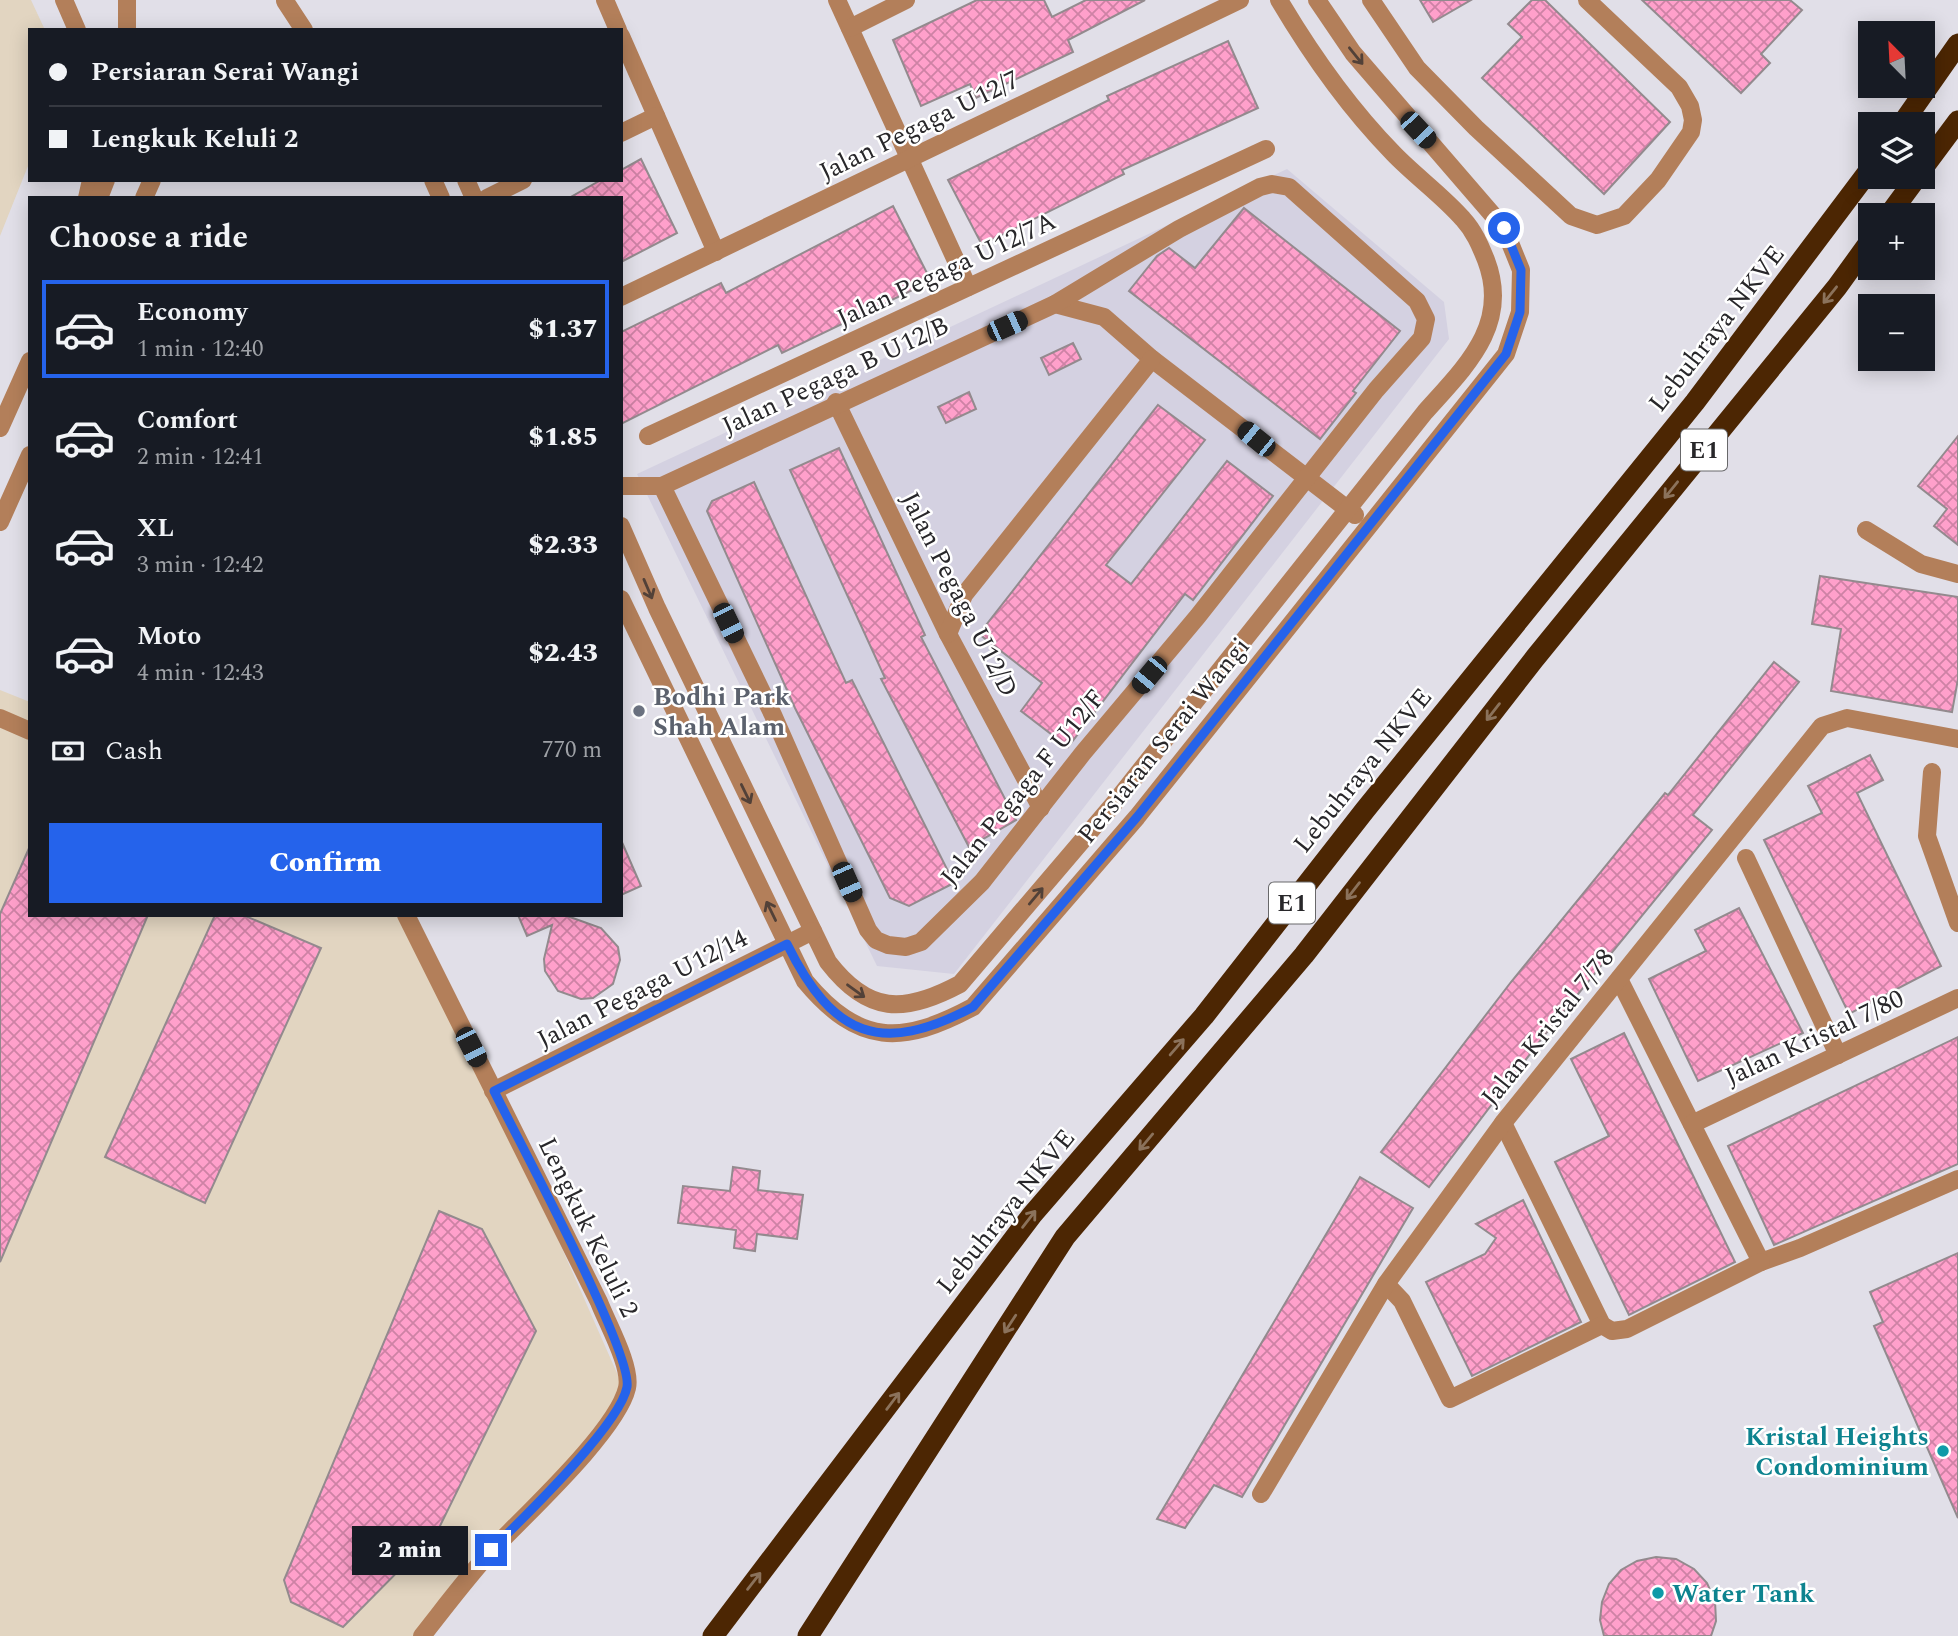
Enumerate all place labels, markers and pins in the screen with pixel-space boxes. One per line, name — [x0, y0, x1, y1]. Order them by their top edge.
place label: Bodhi Park Shah Alam — [653, 677, 791, 747]
marker: Bodhi Park Shah Alam — [631, 703, 647, 719]
place label: Kristal Heights Condominium — [1745, 1417, 1929, 1487]
marker: Kristal Heights Condominium — [1935, 1443, 1951, 1459]
place label: Water Tank — [1672, 1574, 1815, 1614]
marker: Water Tank — [1650, 1585, 1666, 1601]

